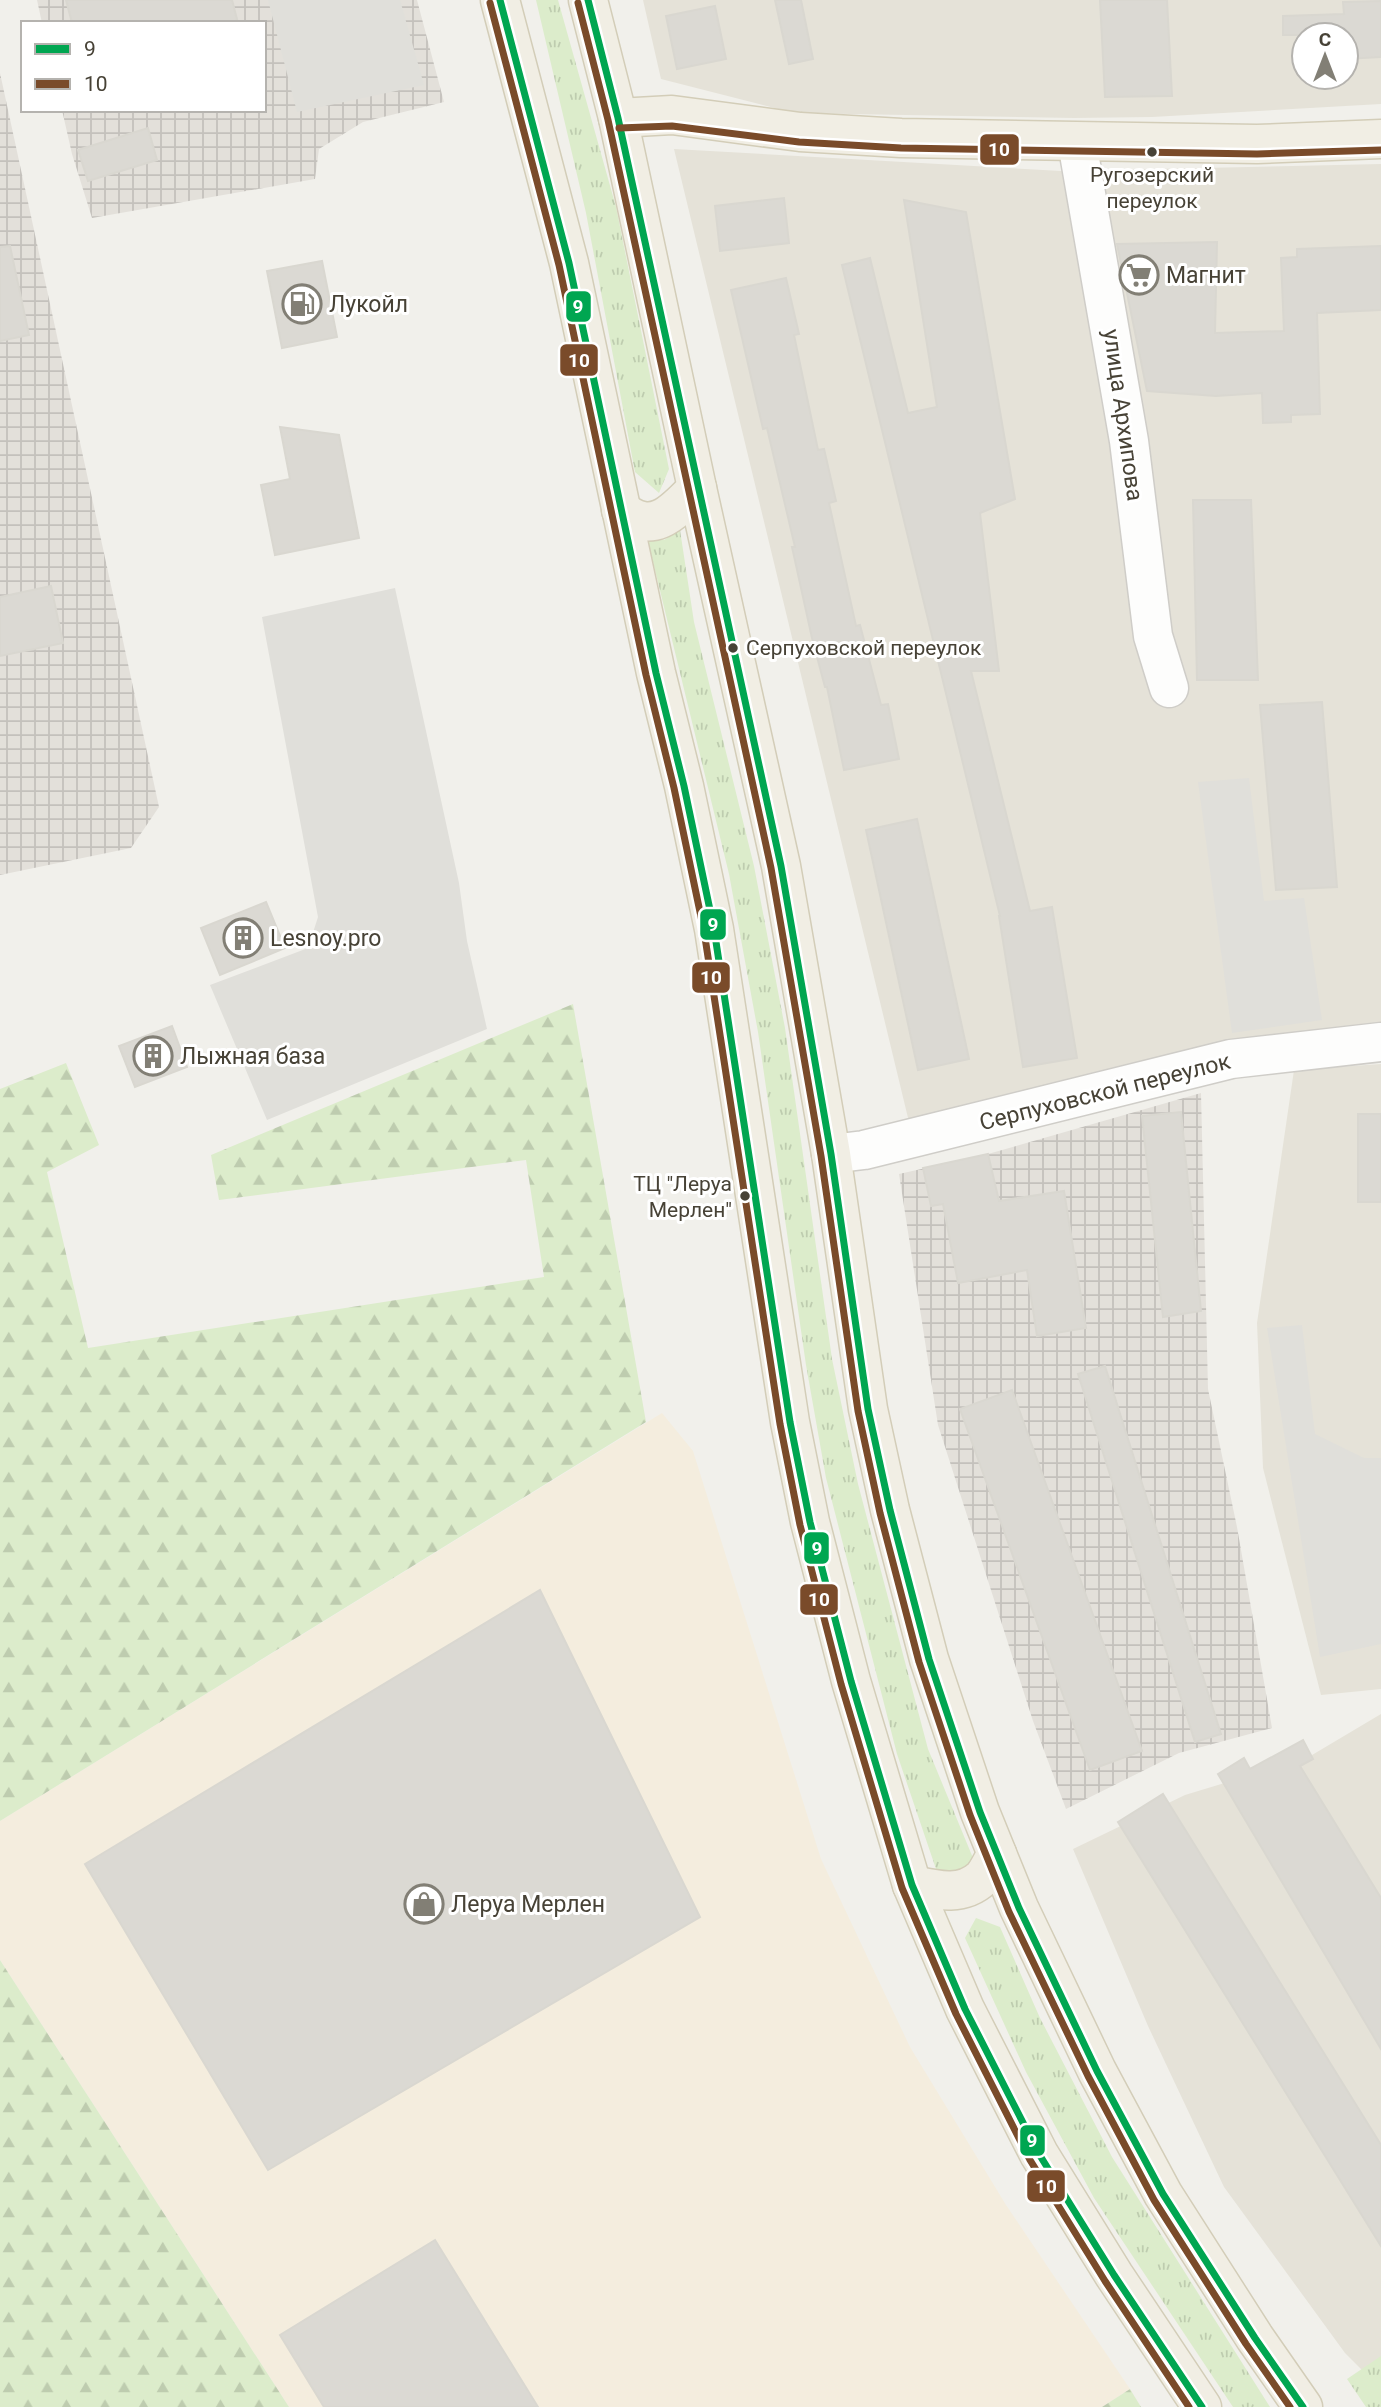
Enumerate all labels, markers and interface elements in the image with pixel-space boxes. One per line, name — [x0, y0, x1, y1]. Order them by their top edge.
legend — [21, 21, 266, 112]
north arrow — [1290, 21, 1360, 91]
text: С — [1319, 28, 1331, 51]
text: 9 — [84, 37, 96, 61]
text: 10 — [84, 72, 108, 96]
line badge: 10 — [979, 133, 1020, 166]
text: 10 — [988, 138, 1010, 161]
marker: Ругозерский переулок — [1145, 145, 1159, 159]
place label: Ругозерский переулок — [1090, 163, 1214, 213]
supermarket icon: Магнит — [1118, 254, 1160, 296]
place label: Магнит — [1166, 262, 1246, 289]
fuel station icon: Лукойл — [281, 283, 323, 325]
line badge: 9 — [565, 290, 592, 323]
place label: Лукойл — [329, 291, 408, 318]
text: 9 — [573, 295, 583, 318]
street label: улица Архипова — [1098, 327, 1148, 503]
line badge: 10 — [559, 343, 599, 377]
text: 10 — [568, 349, 590, 372]
place label: Серпуховской переулок — [746, 636, 982, 660]
marker: Серпуховской переулок — [726, 641, 740, 655]
line badge: 9 — [699, 908, 727, 941]
text: 9 — [708, 913, 718, 936]
building icon: Lesnoy.pro — [222, 917, 264, 959]
place label: Lesnoy.pro — [270, 925, 381, 952]
line badge: 10 — [691, 961, 731, 994]
text: 10 — [700, 966, 722, 989]
building icon: Лыжная база — [132, 1035, 174, 1077]
place label: Лыжная база — [180, 1043, 325, 1070]
street label: Серпуховской переулок — [977, 1048, 1234, 1136]
place label: ТЦ "Леруа Мерлен" — [633, 1172, 732, 1222]
marker: ТЦ "Леруа Мерлен" — [738, 1189, 752, 1203]
line badge: 9 — [803, 1531, 830, 1565]
text: 9 — [812, 1537, 822, 1560]
line badge: 10 — [799, 1583, 839, 1616]
text: 10 — [808, 1588, 830, 1611]
shop icon: Леруа Мерлен — [403, 1883, 445, 1925]
place label: Леруа Мерлен — [451, 1891, 605, 1918]
line badge: 9 — [1019, 2124, 1046, 2157]
text: 9 — [1027, 2129, 1037, 2152]
line badge: 10 — [1026, 2169, 1066, 2203]
text: 10 — [1035, 2175, 1057, 2198]

